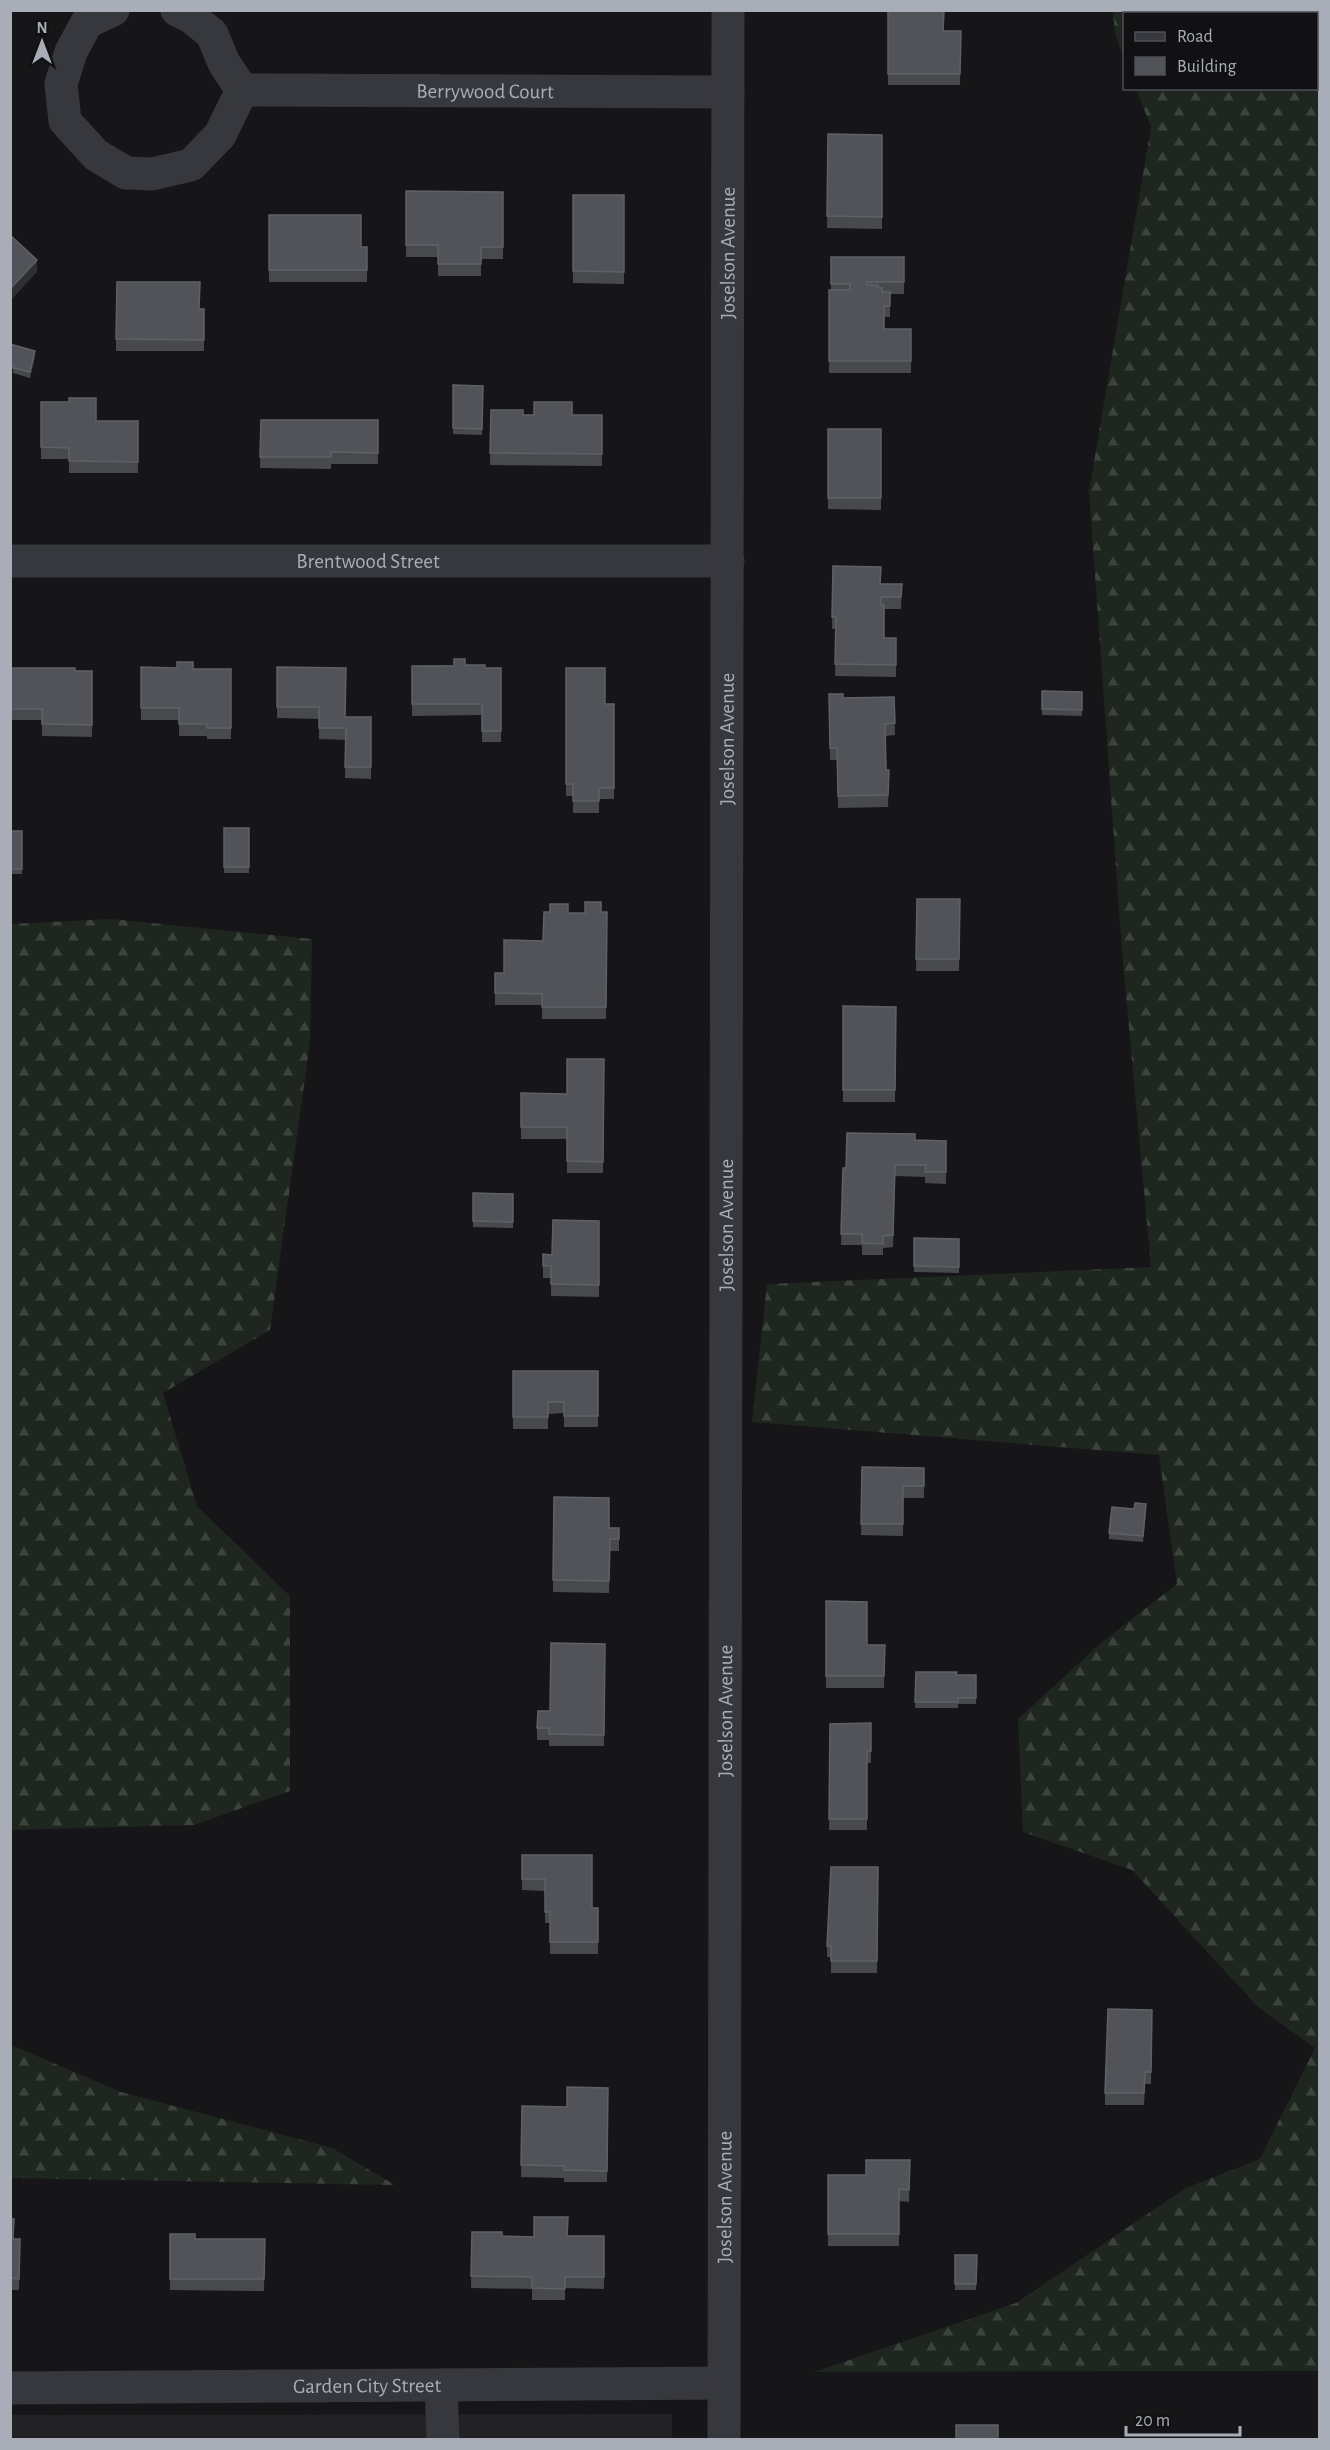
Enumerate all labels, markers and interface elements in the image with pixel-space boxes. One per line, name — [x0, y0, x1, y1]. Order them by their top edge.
north arrow — [12, 12, 72, 72]
legend — [1123, 12, 1318, 90]
text: N — [36, 20, 48, 36]
text: Road — [1177, 28, 1213, 46]
text: Building — [1177, 58, 1237, 76]
street label: Berrywood Court — [416, 81, 554, 102]
street label: Joselson Avenue — [717, 187, 739, 319]
street label: Brentwood Street — [296, 551, 440, 572]
street label: Joselson Avenue — [717, 673, 738, 805]
street label: Joselson Avenue — [716, 1159, 737, 1291]
street label: Joselson Avenue — [715, 1645, 736, 1777]
street label: Joselson Avenue — [714, 2131, 736, 2263]
street label: Garden City Street — [293, 2375, 441, 2397]
scale bar — [1126, 2399, 1240, 2437]
text: 20 m — [1135, 2412, 1170, 2430]

